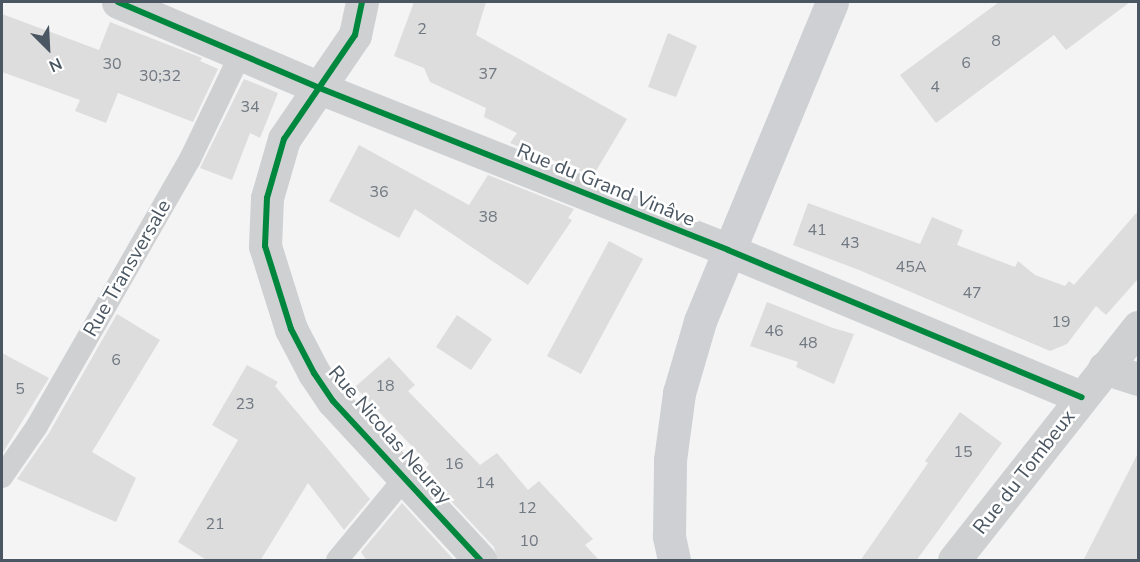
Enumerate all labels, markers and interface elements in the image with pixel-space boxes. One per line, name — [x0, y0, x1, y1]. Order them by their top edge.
north arrow — [18, 18, 78, 78]
house number: 2 — [417, 19, 427, 39]
house number: 8 — [991, 31, 1001, 51]
text: N — [45, 52, 65, 77]
house number: 6 — [961, 53, 971, 73]
house number: 30 — [102, 54, 122, 74]
house number: 37 — [478, 64, 498, 84]
house number: 30;32 — [139, 66, 181, 86]
house number: 4 — [930, 77, 940, 97]
house number: 34 — [240, 97, 260, 117]
street label: Rue du Grand Vinâve — [514, 138, 698, 232]
house number: 36 — [369, 182, 389, 202]
street label: Rue Transversale — [78, 195, 176, 341]
house number: 38 — [478, 207, 498, 227]
house number: 41 — [807, 220, 827, 240]
house number: 43 — [840, 233, 860, 253]
house number: 45A — [896, 257, 926, 277]
house number: 47 — [962, 283, 982, 303]
house number: 19 — [1051, 312, 1071, 332]
house number: 46 — [764, 321, 784, 341]
house number: 48 — [798, 333, 818, 353]
house number: 6 — [111, 350, 121, 370]
street label: Rue Nicolas Neuray — [323, 361, 457, 509]
house number: 18 — [375, 376, 395, 396]
house number: 5 — [15, 379, 25, 399]
house number: 23 — [235, 394, 255, 414]
street label: Rue du Tombeux — [968, 405, 1080, 539]
house number: 15 — [953, 442, 973, 462]
house number: 16 — [444, 454, 464, 474]
house number: 14 — [475, 473, 495, 493]
house number: 12 — [517, 498, 537, 518]
house number: 21 — [205, 514, 225, 534]
house number: 10 — [519, 531, 539, 551]

